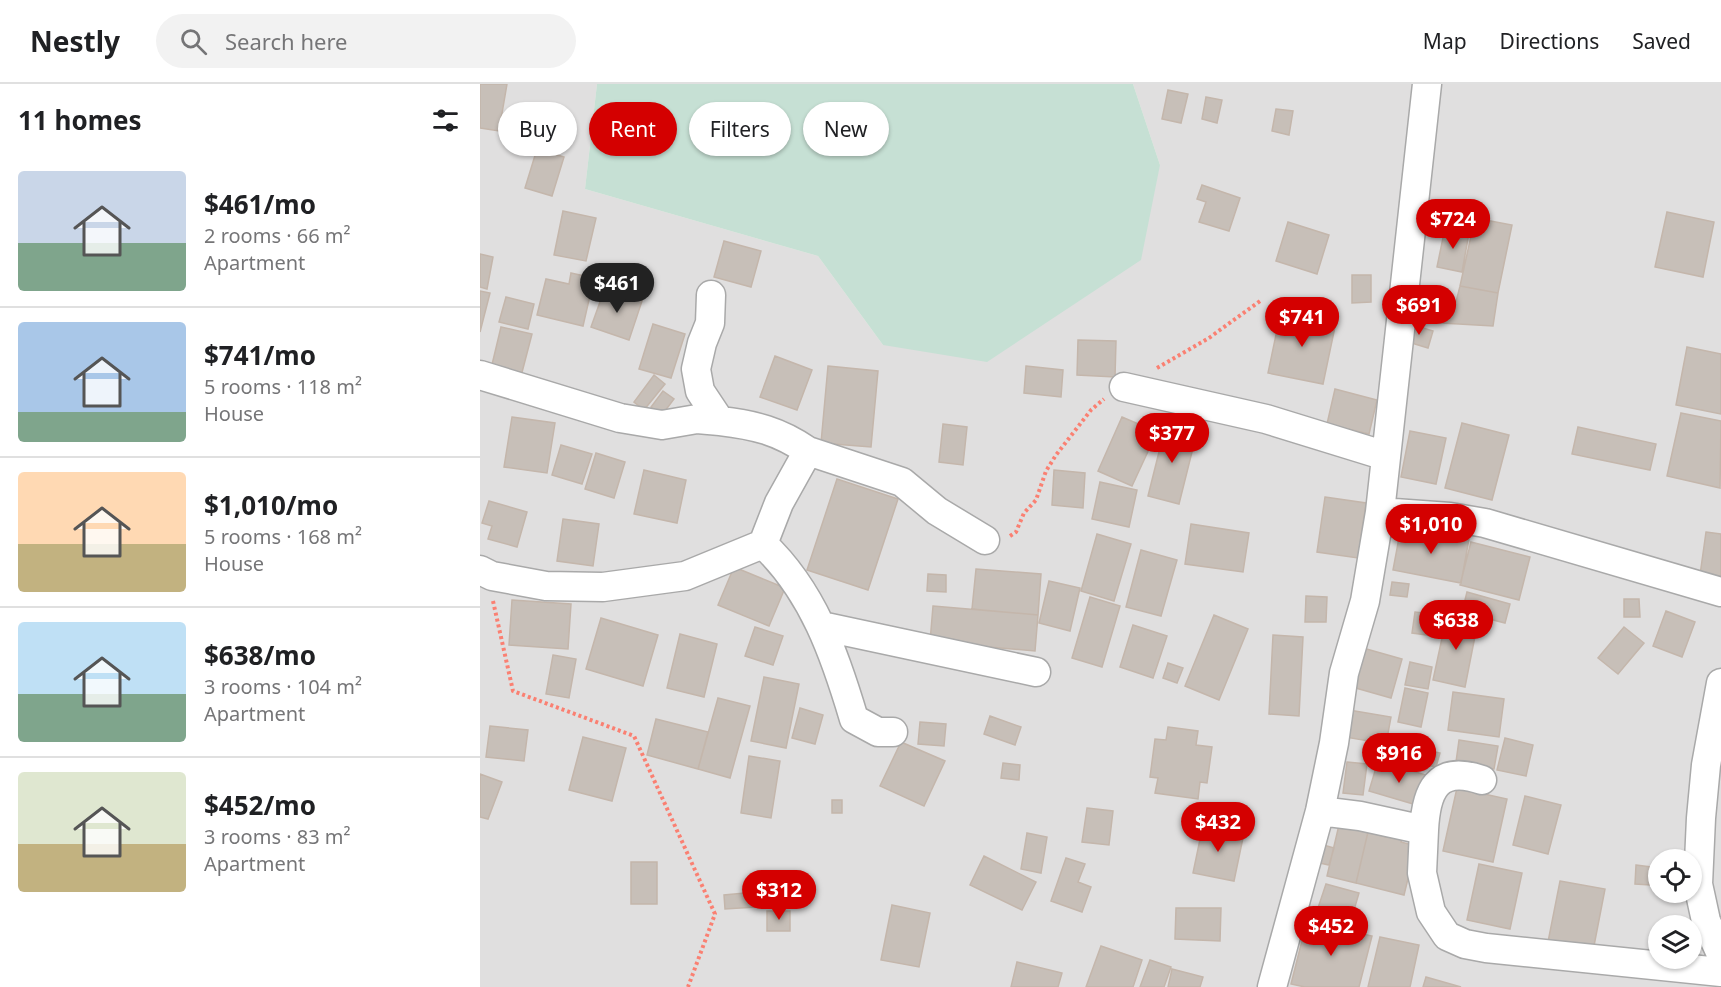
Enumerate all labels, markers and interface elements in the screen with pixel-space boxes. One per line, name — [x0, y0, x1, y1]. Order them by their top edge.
search box — [156, 14, 576, 68]
text: Nestly — [30, 22, 120, 60]
icon: search — [177, 25, 210, 58]
text: Search here — [225, 26, 347, 56]
text: Map — [1423, 27, 1467, 55]
text: Directions — [1500, 27, 1599, 55]
text: Saved — [1632, 27, 1691, 55]
text: 11 homes — [18, 102, 142, 138]
chip: Buy — [498, 102, 577, 156]
chip: Rent — [589, 102, 677, 156]
chip: Filters — [689, 102, 791, 156]
chip: New — [803, 102, 889, 156]
icon: filters — [429, 104, 462, 137]
text: $461/mo — [204, 186, 316, 222]
icon: home — [66, 195, 138, 267]
pin: $724 — [1417, 199, 1489, 250]
text: $724 — [1430, 205, 1476, 232]
text: 2 rooms · 66 m² — [204, 222, 351, 249]
text: Apartment — [204, 249, 305, 276]
pin: $461 — [581, 263, 653, 314]
text: $461 — [594, 269, 640, 296]
pin: $691 — [1383, 285, 1455, 336]
text: $691 — [1396, 291, 1442, 318]
pin: $741 — [1266, 297, 1338, 348]
text: $741 — [1279, 303, 1325, 330]
text: $741/mo — [204, 337, 316, 373]
icon: home — [66, 346, 138, 418]
text: 5 rooms · 118 m² — [204, 373, 362, 400]
text: House — [204, 400, 264, 427]
pin: $377 — [1136, 413, 1208, 464]
text: $377 — [1149, 419, 1195, 446]
text: $1,010/mo — [204, 487, 338, 523]
icon: home — [66, 496, 138, 568]
pin: $1,010 — [1382, 504, 1480, 555]
text: $1,010 — [1400, 510, 1462, 537]
text: 5 rooms · 168 m² — [204, 523, 362, 550]
text: House — [204, 550, 264, 577]
pin: $638 — [1420, 600, 1492, 651]
text: $638 — [1433, 606, 1479, 633]
text: $638/mo — [204, 637, 316, 673]
icon: home — [66, 646, 138, 718]
text: 3 rooms · 104 m² — [204, 673, 362, 700]
text: Apartment — [204, 700, 305, 727]
pin: $916 — [1363, 733, 1435, 784]
text: $916 — [1376, 739, 1422, 766]
text: $452/mo — [204, 787, 316, 823]
icon: home — [66, 796, 138, 868]
pin: $432 — [1182, 802, 1254, 853]
text: $432 — [1195, 808, 1241, 835]
text: 3 rooms · 83 m² — [204, 823, 351, 850]
map controls — [1648, 849, 1702, 969]
button: locate — [1648, 849, 1702, 903]
text: Apartment — [204, 850, 305, 877]
pin: $312 — [743, 870, 815, 921]
text: $312 — [756, 876, 802, 903]
pin: $452 — [1295, 906, 1367, 957]
text: $452 — [1308, 912, 1354, 939]
button: layers — [1648, 915, 1702, 969]

